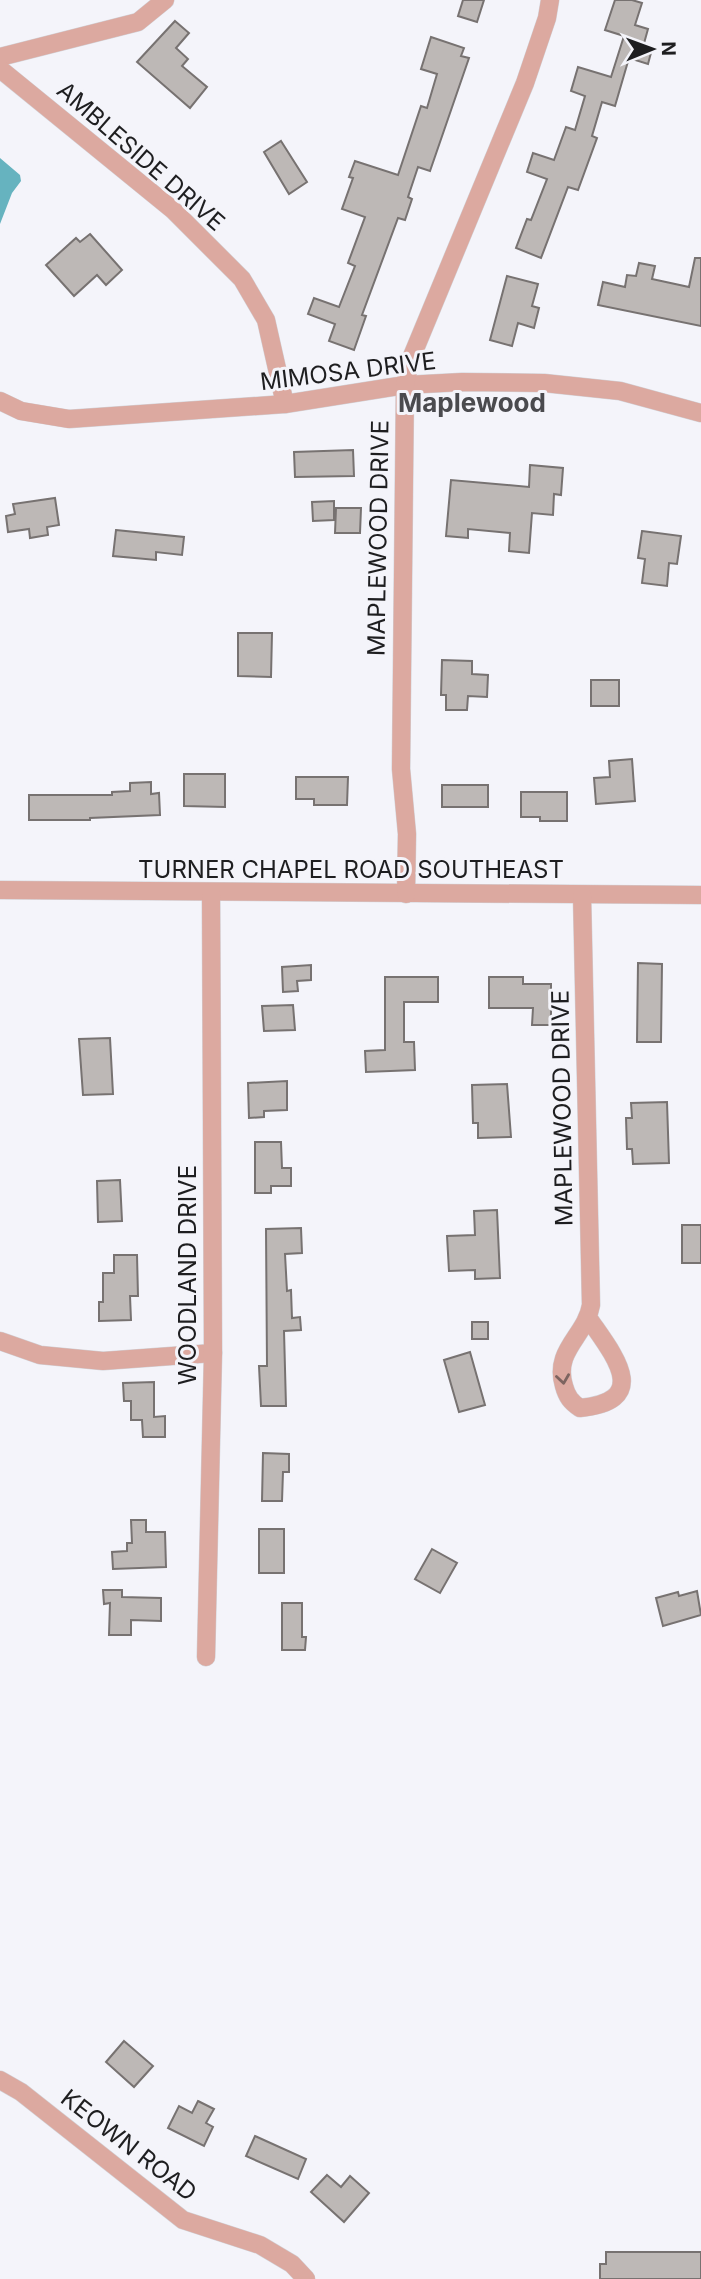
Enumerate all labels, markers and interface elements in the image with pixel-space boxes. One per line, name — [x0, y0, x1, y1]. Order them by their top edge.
north arrow — [617, 14, 687, 84]
text: N — [657, 41, 680, 56]
street label: AMBLESIDE DRIVE — [51, 75, 231, 237]
street label: MIMOSA DRIVE — [258, 346, 438, 396]
district label: Maplewood — [398, 387, 546, 418]
street label: MAPLEWOOD DRIVE — [361, 420, 395, 656]
street label: TURNER CHAPEL ROAD SOUTHEAST — [138, 855, 564, 884]
street label: MAPLEWOOD DRIVE — [545, 990, 579, 1226]
street label: WOODLAND DRIVE — [173, 1165, 202, 1385]
one-way arrow — [556, 1373, 571, 1385]
street label: KEOWN ROAD — [55, 2083, 203, 2207]

